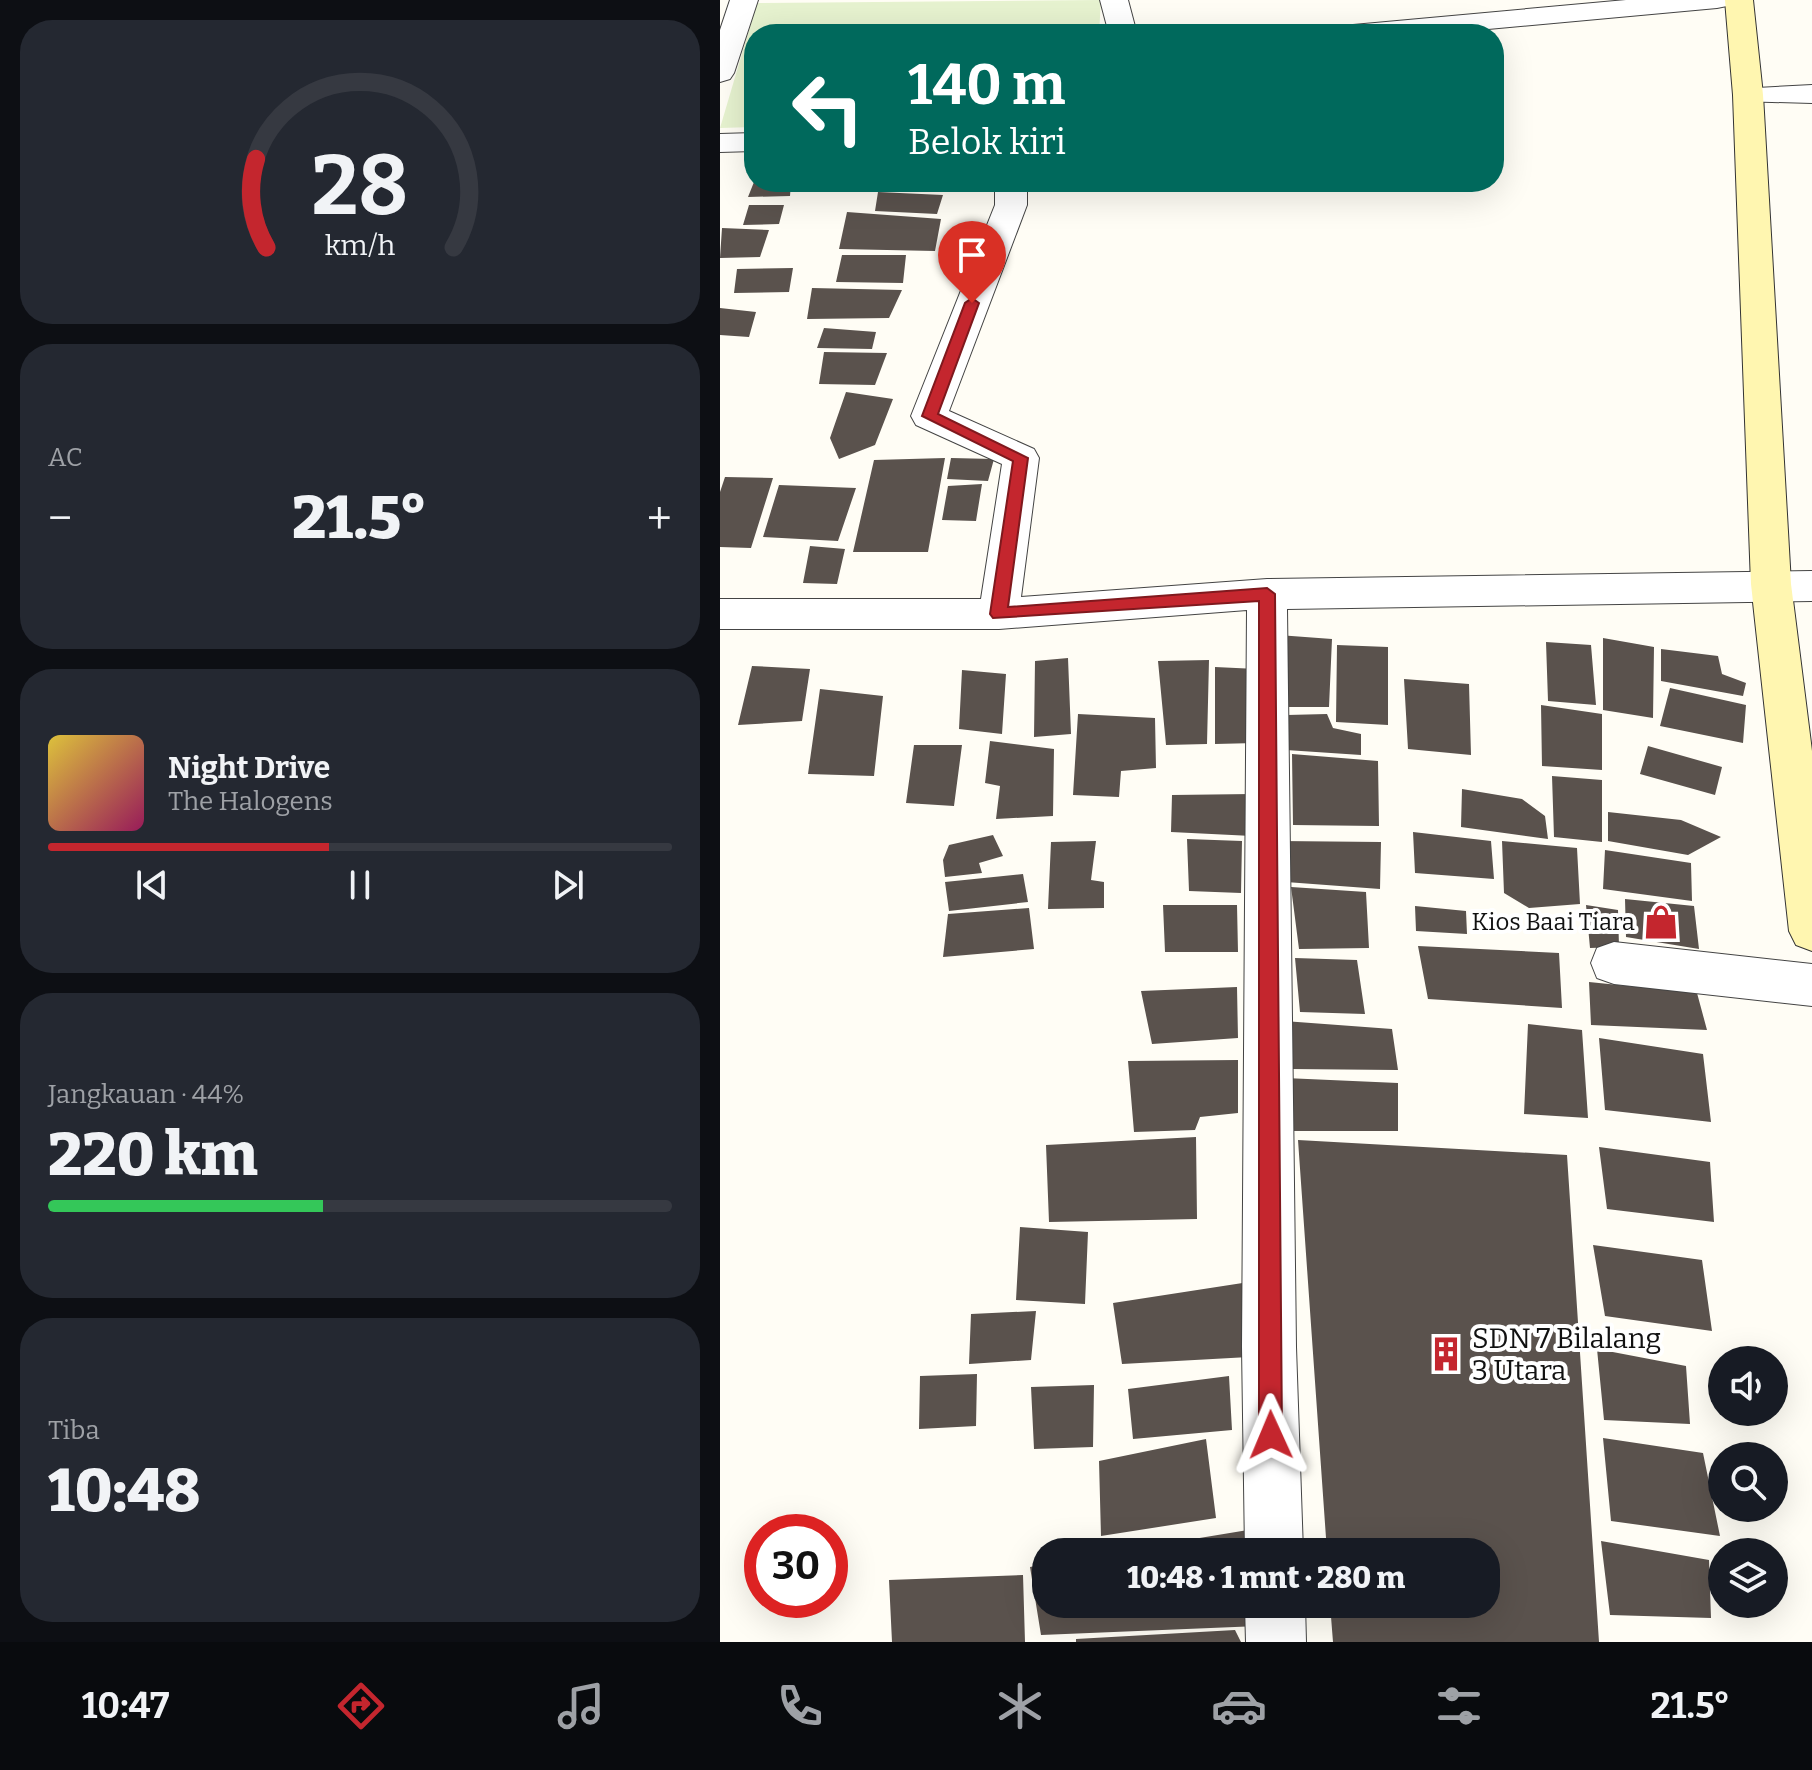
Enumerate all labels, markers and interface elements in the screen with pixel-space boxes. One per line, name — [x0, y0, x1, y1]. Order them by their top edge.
text: 140 m — [908, 52, 1065, 119]
icon: left — [776, 56, 880, 160]
text: Belok kiri — [908, 120, 1066, 164]
text: 28 — [312, 136, 408, 236]
pin — [938, 221, 1006, 303]
text: km/h — [325, 228, 396, 263]
icon: arrive — [950, 233, 994, 277]
text: AC — [48, 442, 83, 473]
text: 21.5° — [292, 482, 427, 554]
text: − — [48, 492, 72, 545]
text: + — [647, 492, 672, 545]
text: Night Drive — [168, 750, 330, 786]
text: The Halogens — [168, 786, 333, 817]
icon: previous — [130, 863, 174, 907]
icon: pause — [338, 863, 382, 907]
icon: next — [546, 863, 590, 907]
shop icon: Kios Baai Tiara — [1642, 903, 1680, 941]
place label: Kios Baai Tiara — [1472, 908, 1635, 936]
text: Jangkauan · 44% — [48, 1079, 244, 1110]
text: 220 km — [48, 1119, 258, 1191]
place label: SDN 7 Bilalang 3 Utara — [1472, 1322, 1661, 1387]
building icon: SDN 7 Bilalang 3 Utara — [1427, 1335, 1465, 1373]
map controls — [1708, 1346, 1788, 1618]
button: sound — [1708, 1346, 1788, 1426]
position arrow — [1229, 1393, 1313, 1477]
text: Tiba — [48, 1415, 100, 1446]
button: search — [1708, 1442, 1788, 1522]
text: 10:48 — [48, 1455, 200, 1527]
speed limit sign: 30 — [744, 1514, 848, 1618]
button: layers — [1708, 1538, 1788, 1618]
text: 10:48 · 1 mnt · 280 m — [1127, 1560, 1405, 1596]
icon: directions — [333, 1678, 389, 1734]
icon: music — [553, 1678, 609, 1734]
icon: phone — [772, 1678, 828, 1734]
icon: climate — [992, 1678, 1048, 1734]
icon: car — [1211, 1678, 1267, 1734]
icon: filters — [1431, 1678, 1487, 1734]
text: 10:47 — [82, 1684, 169, 1728]
text: 21.5° — [1651, 1684, 1730, 1728]

